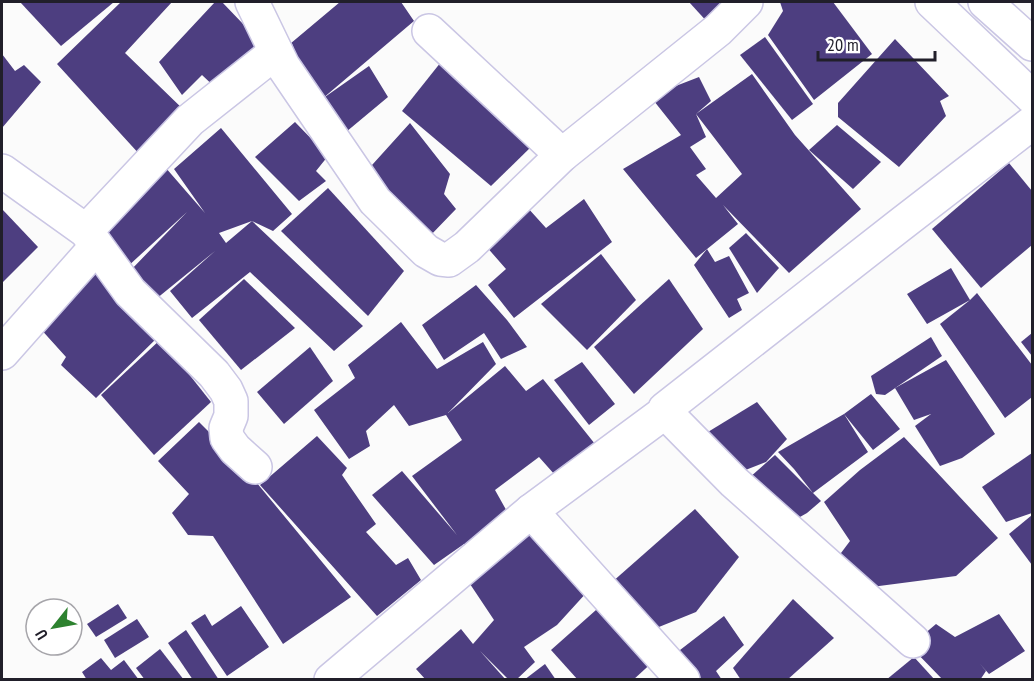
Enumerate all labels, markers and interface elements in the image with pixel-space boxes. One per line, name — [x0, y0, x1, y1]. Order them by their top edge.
scale bar — [818, 24, 935, 62]
text: 20 m — [827, 33, 859, 56]
north arrow — [24, 597, 84, 657]
text: U — [30, 626, 52, 643]

